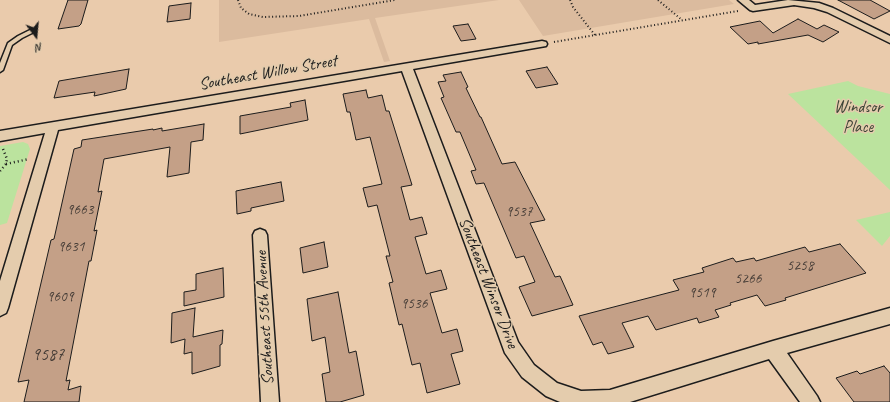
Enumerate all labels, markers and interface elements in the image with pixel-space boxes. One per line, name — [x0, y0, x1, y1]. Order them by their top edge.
north arrow — [16, 16, 56, 56]
text: N — [34, 40, 45, 55]
street label: Southeast Willow Street — [197, 51, 339, 95]
park label: Windsor Place — [834, 98, 882, 138]
house number: 9663 — [67, 201, 93, 219]
house number: 9537 — [506, 203, 532, 221]
street label: Southeast Winsor Drive — [454, 215, 522, 351]
house number: 9631 — [58, 238, 84, 256]
street label: Southeast 55th Avenue — [251, 251, 279, 385]
house number: 5258 — [787, 257, 813, 275]
house number: 5266 — [735, 270, 761, 288]
house number: 9519 — [689, 284, 715, 302]
house number: 9609 — [47, 288, 73, 306]
house number: 9536 — [401, 295, 427, 313]
house number: 9587 — [32, 344, 64, 366]

